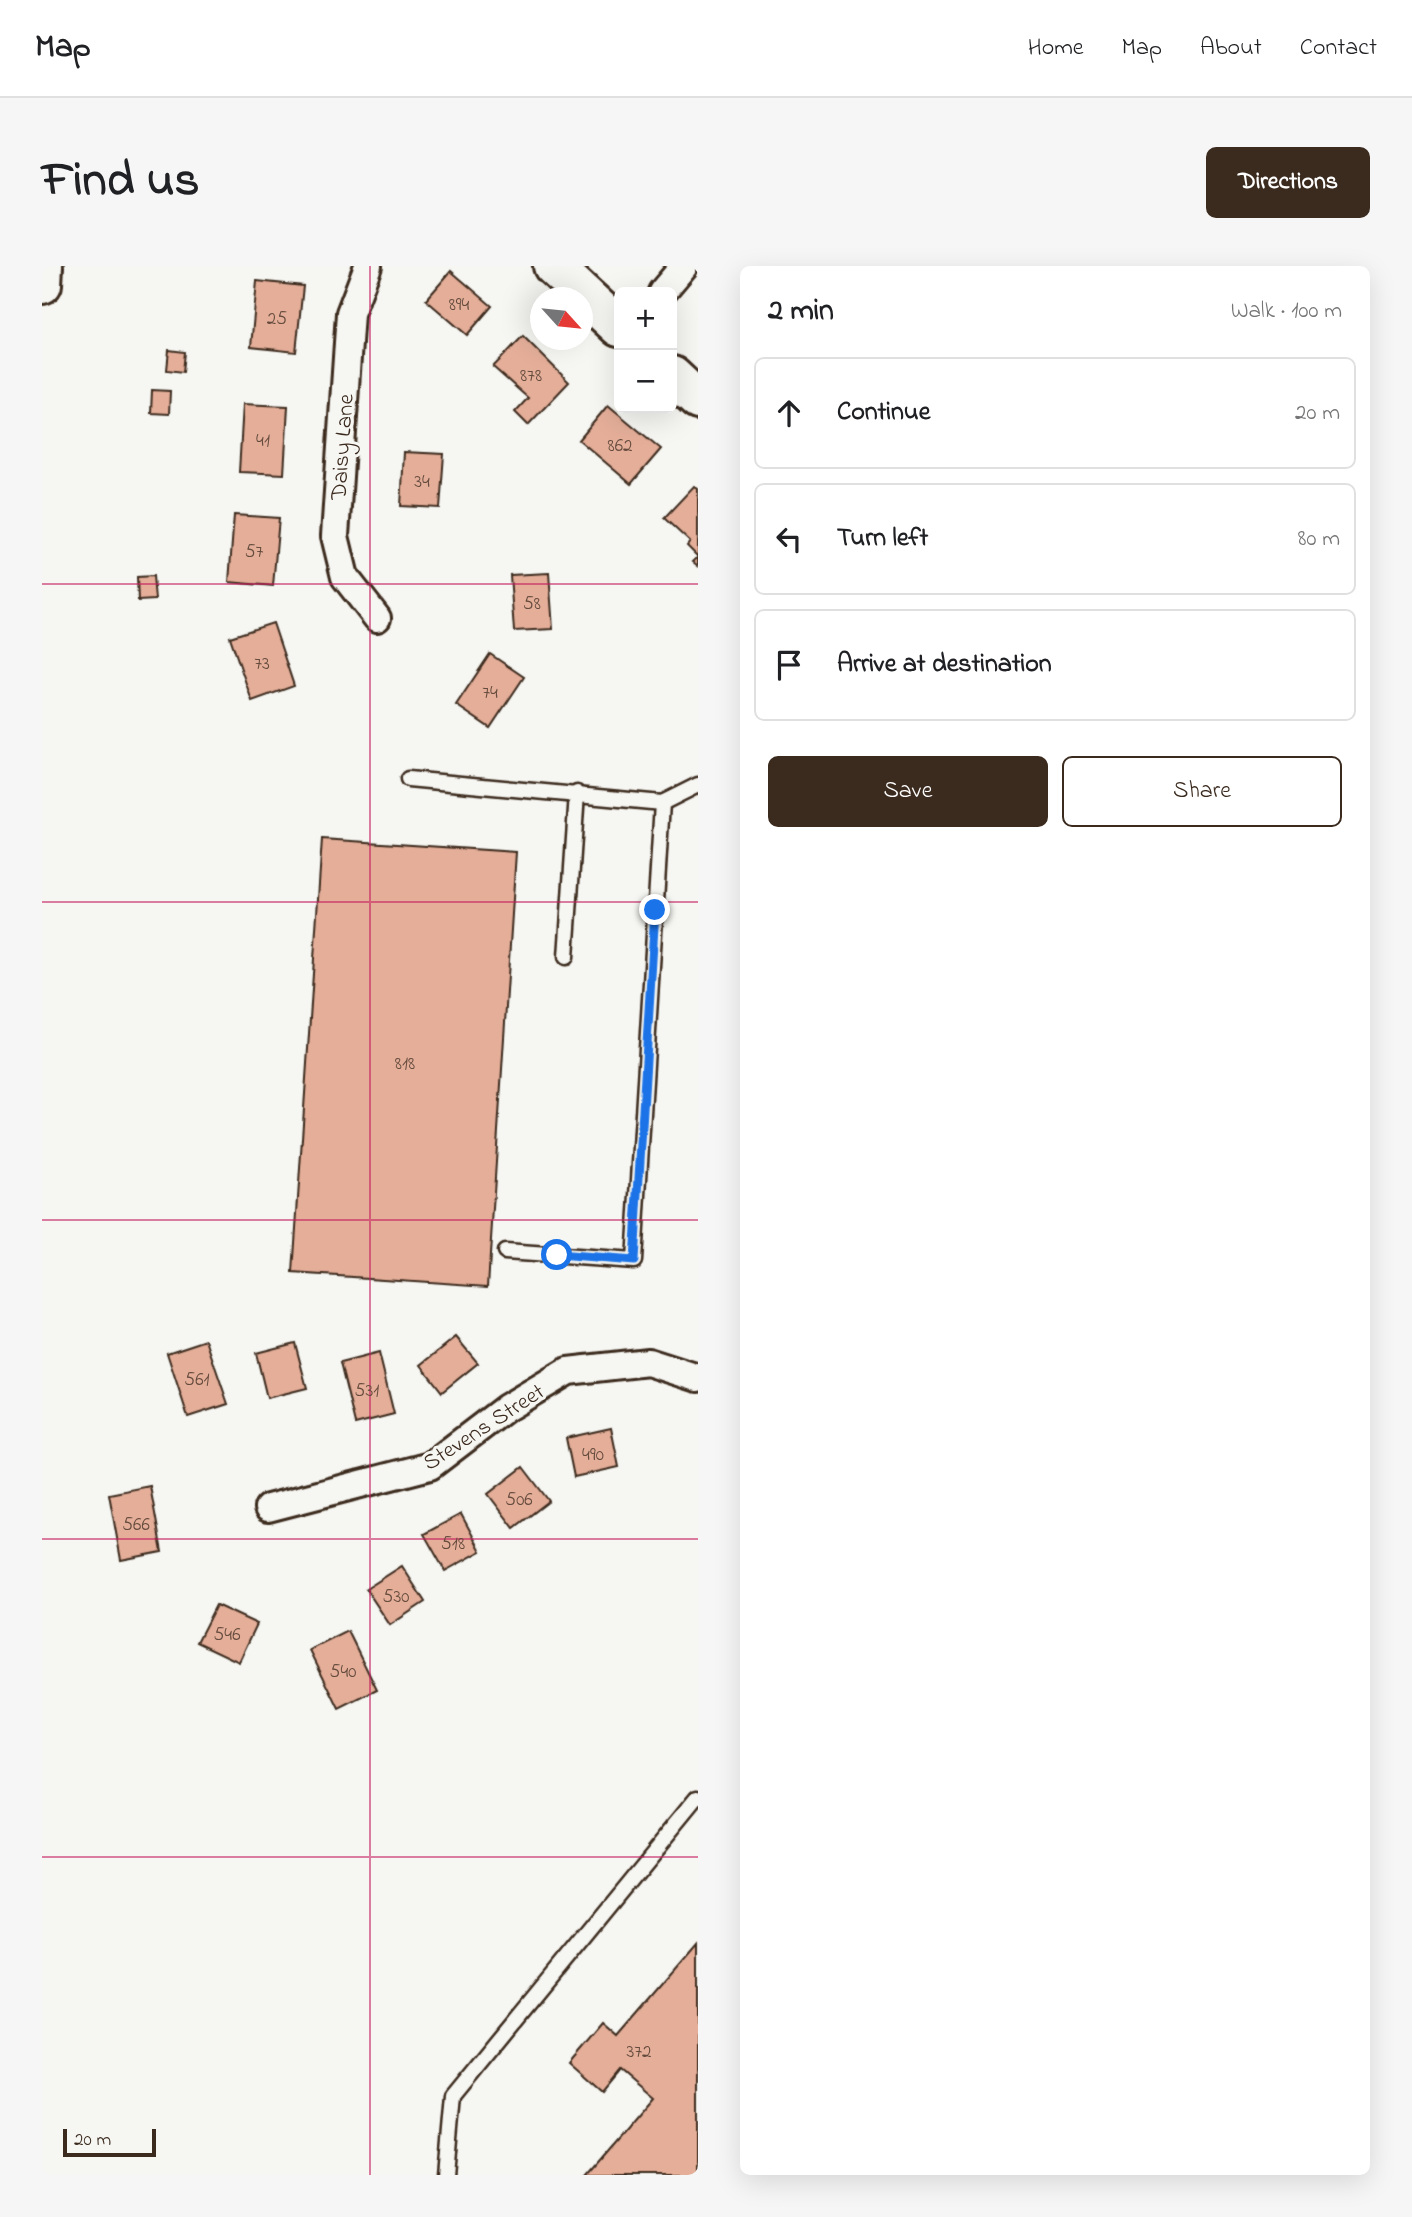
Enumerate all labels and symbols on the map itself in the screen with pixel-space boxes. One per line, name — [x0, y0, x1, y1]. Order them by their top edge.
north arrow — [530, 287, 593, 350]
house number: 894 — [449, 292, 470, 319]
house number: 25 — [267, 306, 287, 333]
house number: 878 — [520, 363, 542, 390]
street label: Daisy Lane — [323, 392, 366, 502]
house number: 41 — [256, 428, 270, 455]
house number: 862 — [608, 433, 632, 460]
house number: 34 — [414, 469, 430, 496]
house number: 57 — [245, 539, 264, 566]
house number: 58 — [523, 591, 541, 618]
house number: 73 — [254, 651, 270, 678]
house number: 74 — [482, 680, 498, 707]
route end — [639, 894, 670, 925]
house number: 818 — [395, 1051, 415, 1078]
route start — [541, 1239, 572, 1270]
house number: 561 — [184, 1367, 210, 1394]
street label: Stevens Street — [417, 1376, 552, 1480]
house number: 531 — [355, 1378, 379, 1405]
house number: 490 — [582, 1442, 604, 1469]
house number: 506 — [505, 1487, 533, 1514]
house number: 566 — [122, 1512, 150, 1539]
house number: 518 — [441, 1531, 465, 1558]
house number: 530 — [383, 1584, 409, 1611]
house number: 546 — [213, 1622, 241, 1649]
house number: 540 — [330, 1659, 356, 1686]
house number: 372 — [626, 2039, 652, 2066]
scale bar — [63, 2126, 156, 2158]

